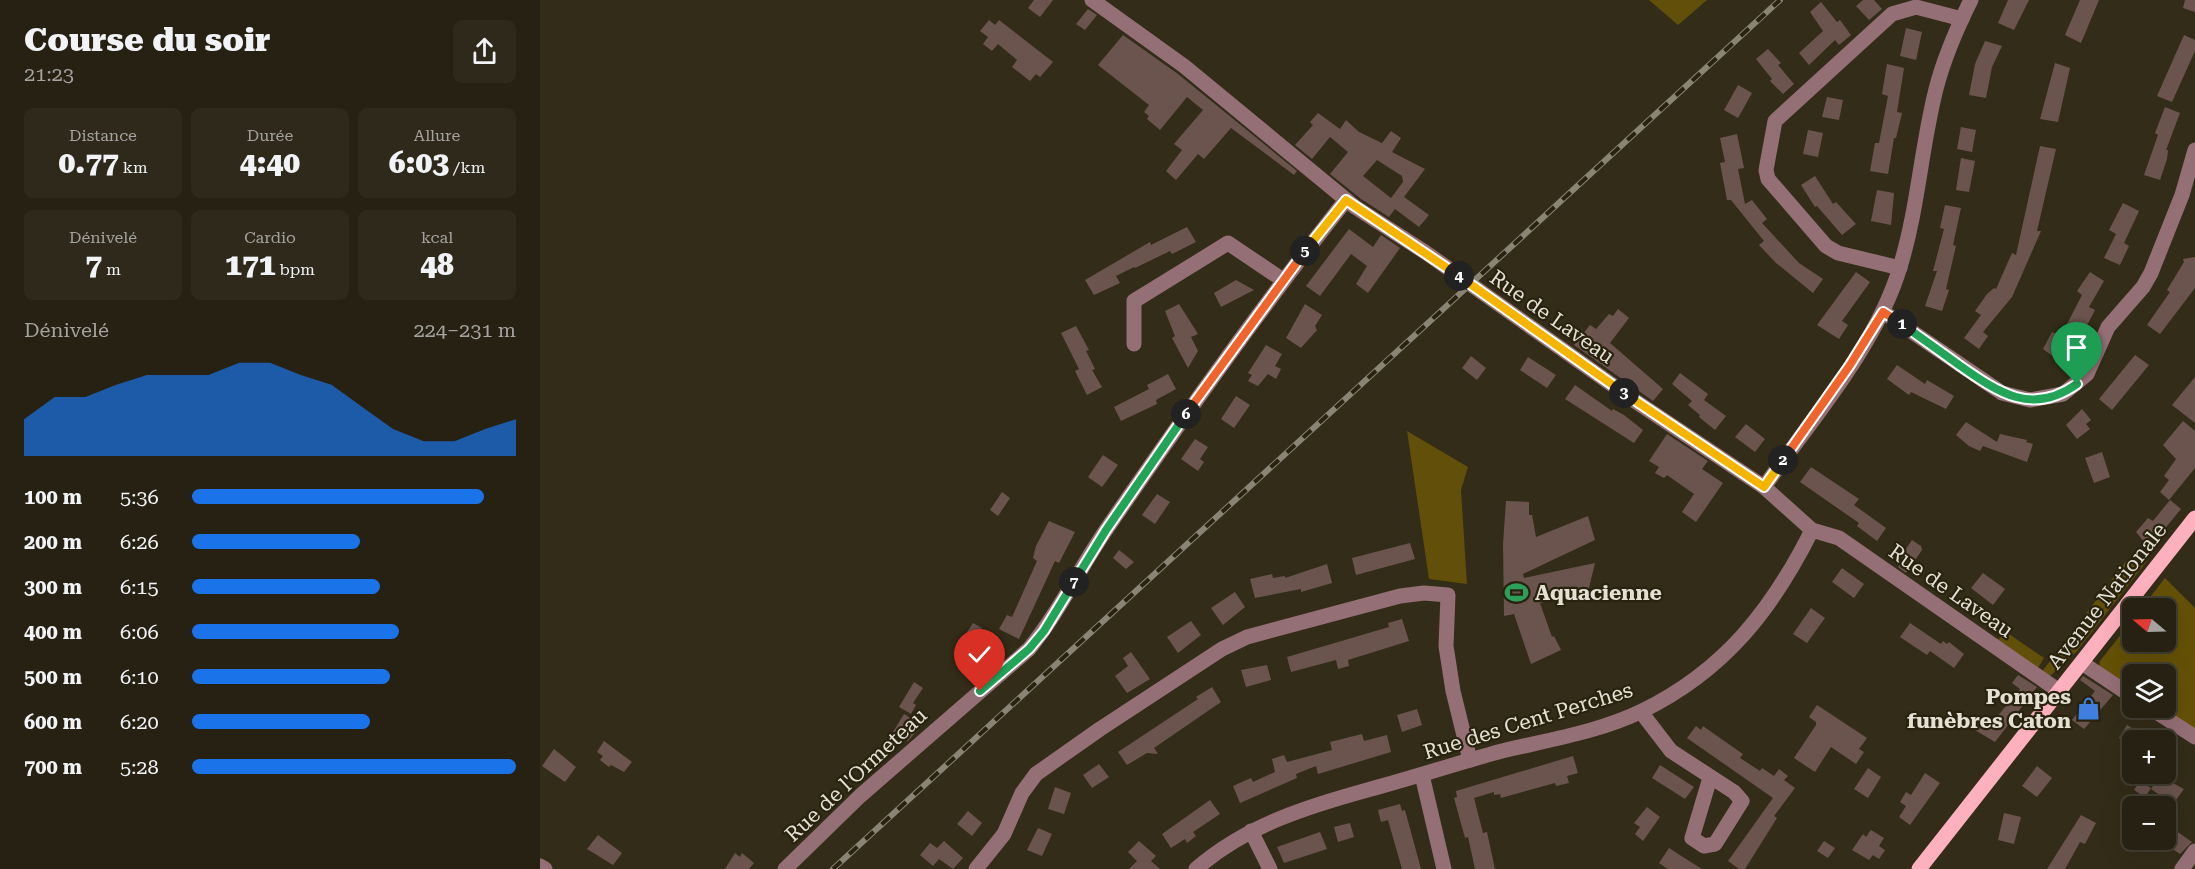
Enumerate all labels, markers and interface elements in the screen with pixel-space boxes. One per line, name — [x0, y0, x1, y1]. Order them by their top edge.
text: Course du soir — [24, 20, 271, 59]
button: share — [453, 20, 516, 83]
text: 21:23 — [24, 62, 74, 86]
text: Distance — [69, 126, 137, 145]
text: Durée — [247, 126, 293, 145]
text: Allure — [414, 126, 460, 145]
text: 0.77 — [58, 145, 119, 180]
text: 4:40 — [240, 145, 300, 180]
text: 6:03 — [389, 145, 449, 180]
text: km — [119, 158, 148, 177]
text: /km — [449, 158, 485, 177]
text: Dénivelé — [69, 228, 137, 247]
text: Cardio — [244, 228, 296, 247]
text: kcal — [421, 228, 453, 247]
pin: 5 — [1290, 236, 1320, 266]
text: 5 — [1301, 241, 1309, 260]
text: 7 — [85, 247, 102, 282]
text: 171 — [225, 247, 275, 282]
text: 48 — [420, 247, 454, 282]
text: m — [102, 260, 121, 279]
text: bpm — [275, 260, 315, 279]
pin: 4 — [1444, 261, 1474, 291]
street label: Rue de Laveau — [1485, 265, 1619, 369]
text: 4 — [1455, 266, 1463, 285]
pin: 1 — [1887, 309, 1917, 339]
text: 1 — [1898, 314, 1906, 333]
text: Dénivelé — [24, 318, 109, 342]
text: 224–231 m — [413, 318, 516, 342]
pin — [2051, 322, 2102, 384]
icon: arrive — [2060, 331, 2093, 364]
pin: 3 — [1609, 378, 1639, 408]
text: 3 — [1620, 383, 1628, 402]
pin: 6 — [1171, 399, 1201, 429]
text: 6 — [1182, 404, 1190, 423]
pin: 2 — [1768, 445, 1798, 475]
text: 2 — [1779, 450, 1787, 469]
text: 100 m — [24, 485, 82, 509]
text: 5:36 — [120, 485, 159, 509]
street label: Avenue Nationale — [2043, 518, 2171, 674]
text: 200 m — [24, 530, 82, 554]
text: 6:26 — [120, 530, 159, 554]
street label: Rue de Laveau — [1884, 539, 2018, 643]
pin: 7 — [1059, 567, 1089, 597]
text: 7 — [1070, 572, 1078, 591]
text: 300 m — [24, 575, 82, 599]
text: 6:15 — [120, 575, 159, 599]
sports icon: Aquacienne — [1504, 580, 1530, 606]
place label: Aquacienne — [1535, 581, 1662, 605]
north arrow — [2122, 598, 2176, 652]
map controls — [2122, 598, 2176, 850]
text: 400 m — [24, 620, 82, 644]
text: 6:06 — [120, 620, 159, 644]
pin — [954, 629, 1005, 691]
icon: check — [963, 638, 996, 671]
button: layers — [2122, 664, 2176, 718]
text: 500 m — [24, 665, 82, 689]
text: 6:10 — [120, 665, 159, 689]
street label: Rue des Cent Perches — [1420, 678, 1636, 764]
place label: Pompes funèbres Caton — [1907, 685, 2071, 733]
shop icon: Pompes funèbres Caton — [2076, 696, 2102, 722]
street label: Rue de l'Ormeteau — [780, 703, 932, 847]
text: 600 m — [24, 710, 82, 734]
text: 6:20 — [120, 710, 159, 734]
button: + — [2122, 730, 2176, 784]
text: 700 m — [24, 755, 82, 779]
text: 5:28 — [120, 755, 159, 779]
button: − — [2122, 796, 2176, 850]

